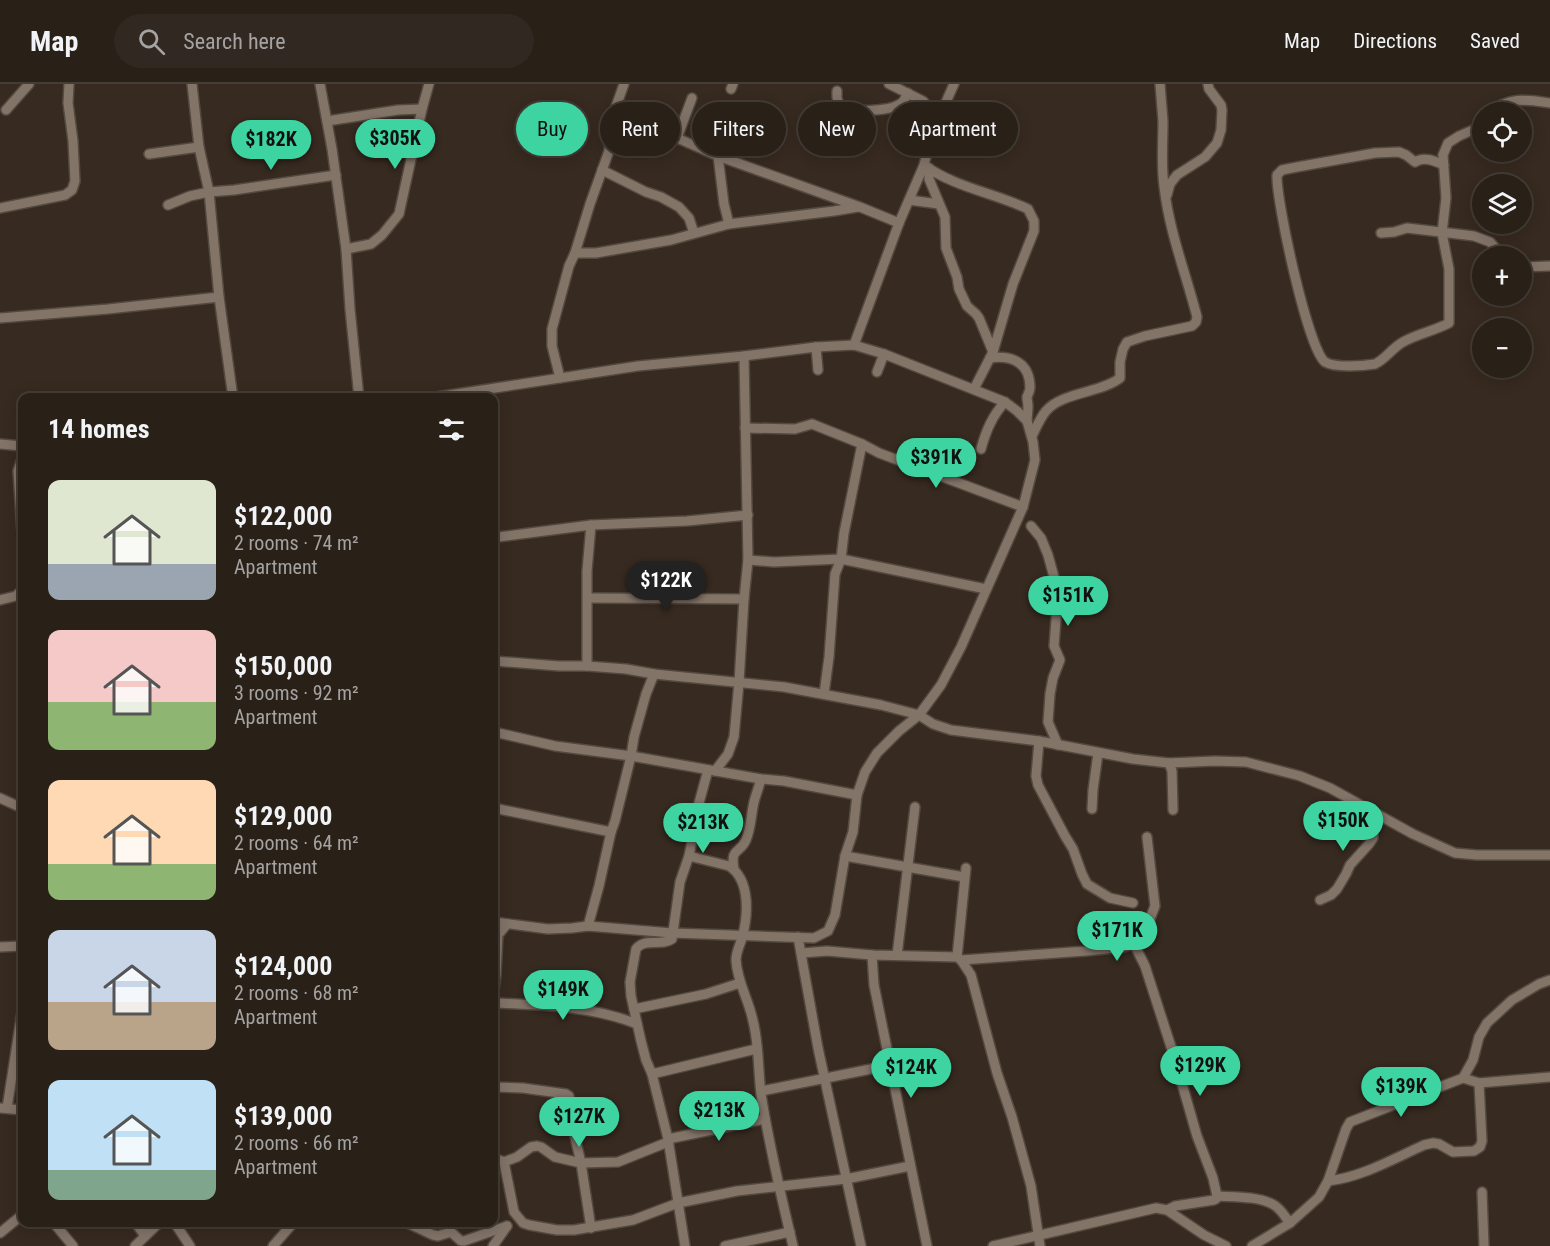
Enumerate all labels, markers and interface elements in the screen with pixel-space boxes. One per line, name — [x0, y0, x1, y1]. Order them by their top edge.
search box — [114, 14, 534, 68]
text: Map — [30, 25, 78, 58]
icon: search — [135, 25, 168, 58]
text: Search here — [183, 29, 286, 54]
text: Map — [1284, 29, 1320, 53]
text: Directions — [1353, 29, 1437, 53]
text: Saved — [1470, 29, 1520, 53]
chip: Buy — [516, 102, 588, 156]
chip: Rent — [600, 102, 680, 156]
chip: Filters — [692, 102, 786, 156]
chip: New — [798, 102, 876, 156]
chip: Apartment — [888, 102, 1018, 156]
map controls — [1472, 102, 1532, 378]
button: locate — [1472, 102, 1532, 162]
pin: $305K — [353, 119, 437, 170]
pin: $182K — [229, 120, 313, 171]
text: $305K — [369, 126, 421, 150]
text: $182K — [245, 127, 297, 151]
button: layers — [1472, 174, 1532, 234]
button: + — [1472, 246, 1532, 306]
button: − — [1472, 318, 1532, 378]
icon: filters — [435, 413, 468, 446]
text: 14 homes — [48, 414, 150, 444]
pin: $391K — [894, 438, 978, 489]
text: $391K — [910, 445, 962, 469]
text: $122,000 — [234, 501, 332, 531]
icon: home — [96, 504, 168, 576]
text: 2 rooms · 74 m² — [234, 531, 359, 555]
text: Apartment — [234, 555, 318, 579]
pin: $122K — [624, 561, 708, 612]
text: $122K — [640, 568, 692, 592]
pin: $151K — [1026, 576, 1110, 627]
text: $151K — [1042, 583, 1094, 607]
text: $150,000 — [234, 651, 332, 681]
icon: home — [96, 654, 168, 726]
text: 3 rooms · 92 m² — [234, 681, 359, 705]
text: Apartment — [234, 705, 318, 729]
text: $129,000 — [234, 801, 332, 831]
pin: $150K — [1301, 801, 1385, 852]
pin: $213K — [661, 803, 745, 854]
icon: home — [96, 804, 168, 876]
text: $150K — [1317, 808, 1369, 832]
text: $213K — [677, 810, 729, 834]
text: 2 rooms · 64 m² — [234, 831, 359, 855]
text: Apartment — [234, 855, 318, 879]
pin: $171K — [1075, 911, 1159, 962]
text: $171K — [1091, 918, 1143, 942]
text: $124,000 — [234, 951, 332, 981]
icon: home — [96, 954, 168, 1026]
pin: $149K — [521, 970, 605, 1021]
text: $149K — [537, 977, 589, 1001]
text: 2 rooms · 68 m² — [234, 981, 359, 1005]
text: Apartment — [234, 1005, 318, 1029]
pin: $129K — [1158, 1046, 1242, 1097]
pin: $124K — [869, 1048, 953, 1099]
text: $129K — [1174, 1053, 1226, 1077]
text: $124K — [885, 1055, 937, 1079]
pin: $139K — [1359, 1067, 1443, 1118]
text: $139K — [1375, 1074, 1427, 1098]
pin: $213K — [677, 1091, 761, 1142]
pin: $127K — [537, 1097, 621, 1148]
text: $213K — [693, 1098, 745, 1122]
text: $139,000 — [234, 1101, 332, 1131]
icon: home — [96, 1104, 168, 1176]
text: $127K — [553, 1104, 605, 1128]
text: 2 rooms · 66 m² — [234, 1131, 359, 1155]
text: Apartment — [234, 1155, 318, 1179]

